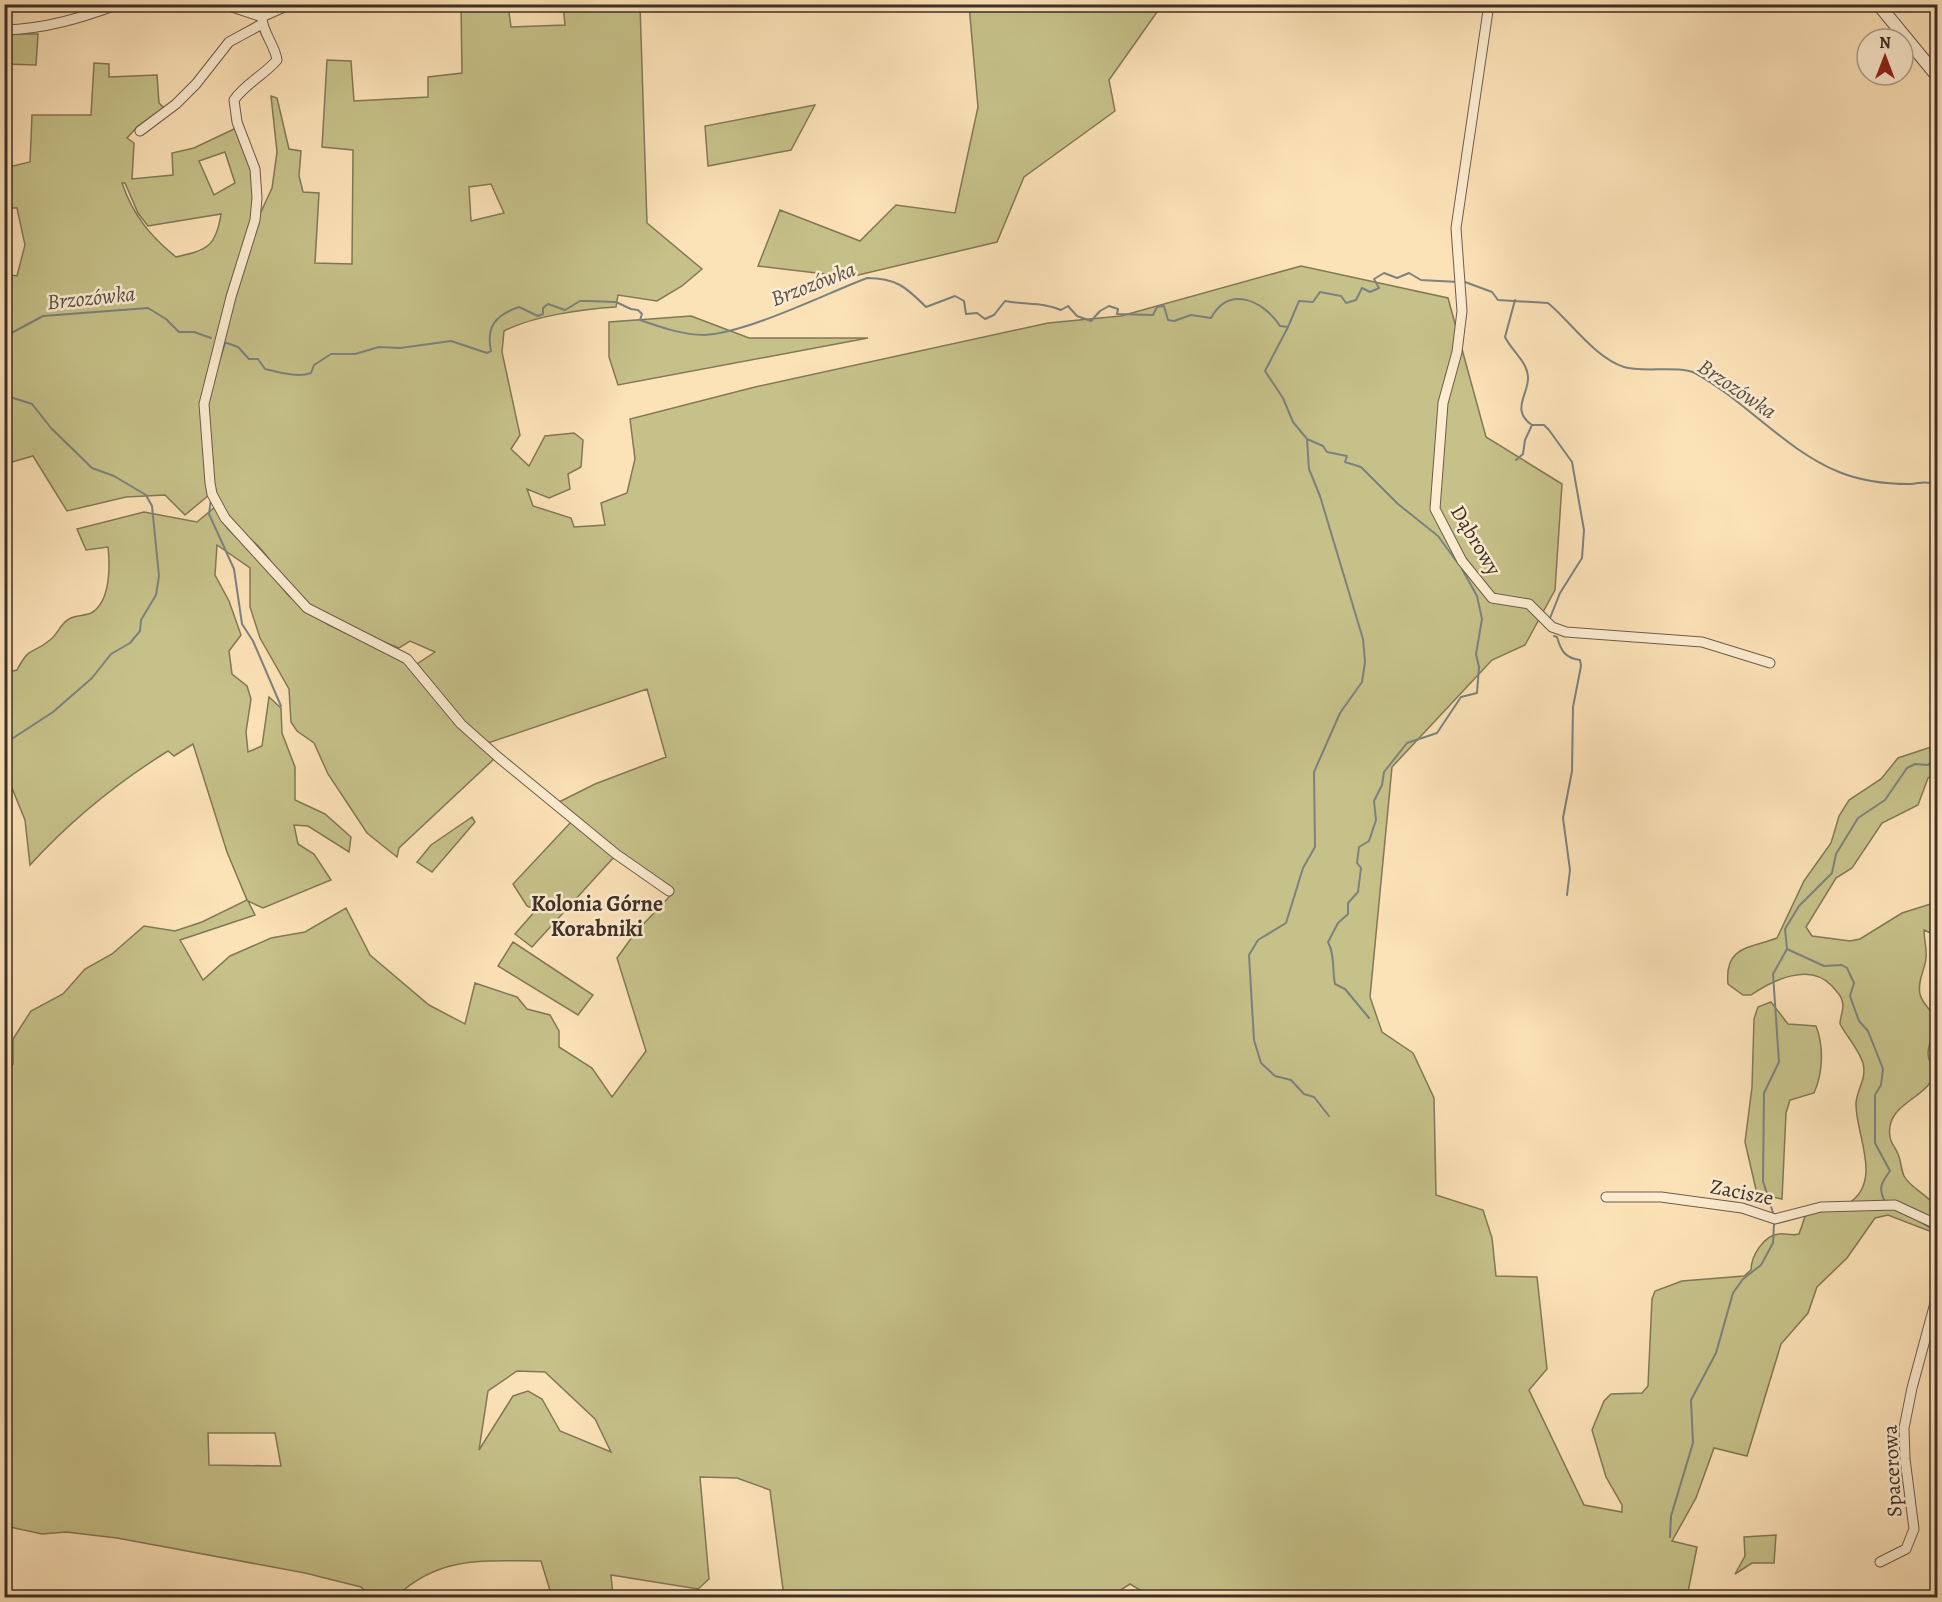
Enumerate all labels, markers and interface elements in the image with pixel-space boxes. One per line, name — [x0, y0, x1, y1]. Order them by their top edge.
north arrow — [1855, 27, 1915, 87]
text: N — [1879, 32, 1891, 54]
water label: Brzozówka — [766, 254, 860, 314]
water label: Brzozówka — [45, 278, 137, 318]
water label: Brzozówka — [1692, 352, 1782, 426]
street label: Dąbrowy — [1444, 500, 1508, 581]
district label: Kolonia Górne Korabniki — [531, 889, 663, 944]
street label: Zacisze — [1708, 1172, 1776, 1212]
street label: Spacerowa — [1876, 1424, 1908, 1518]

